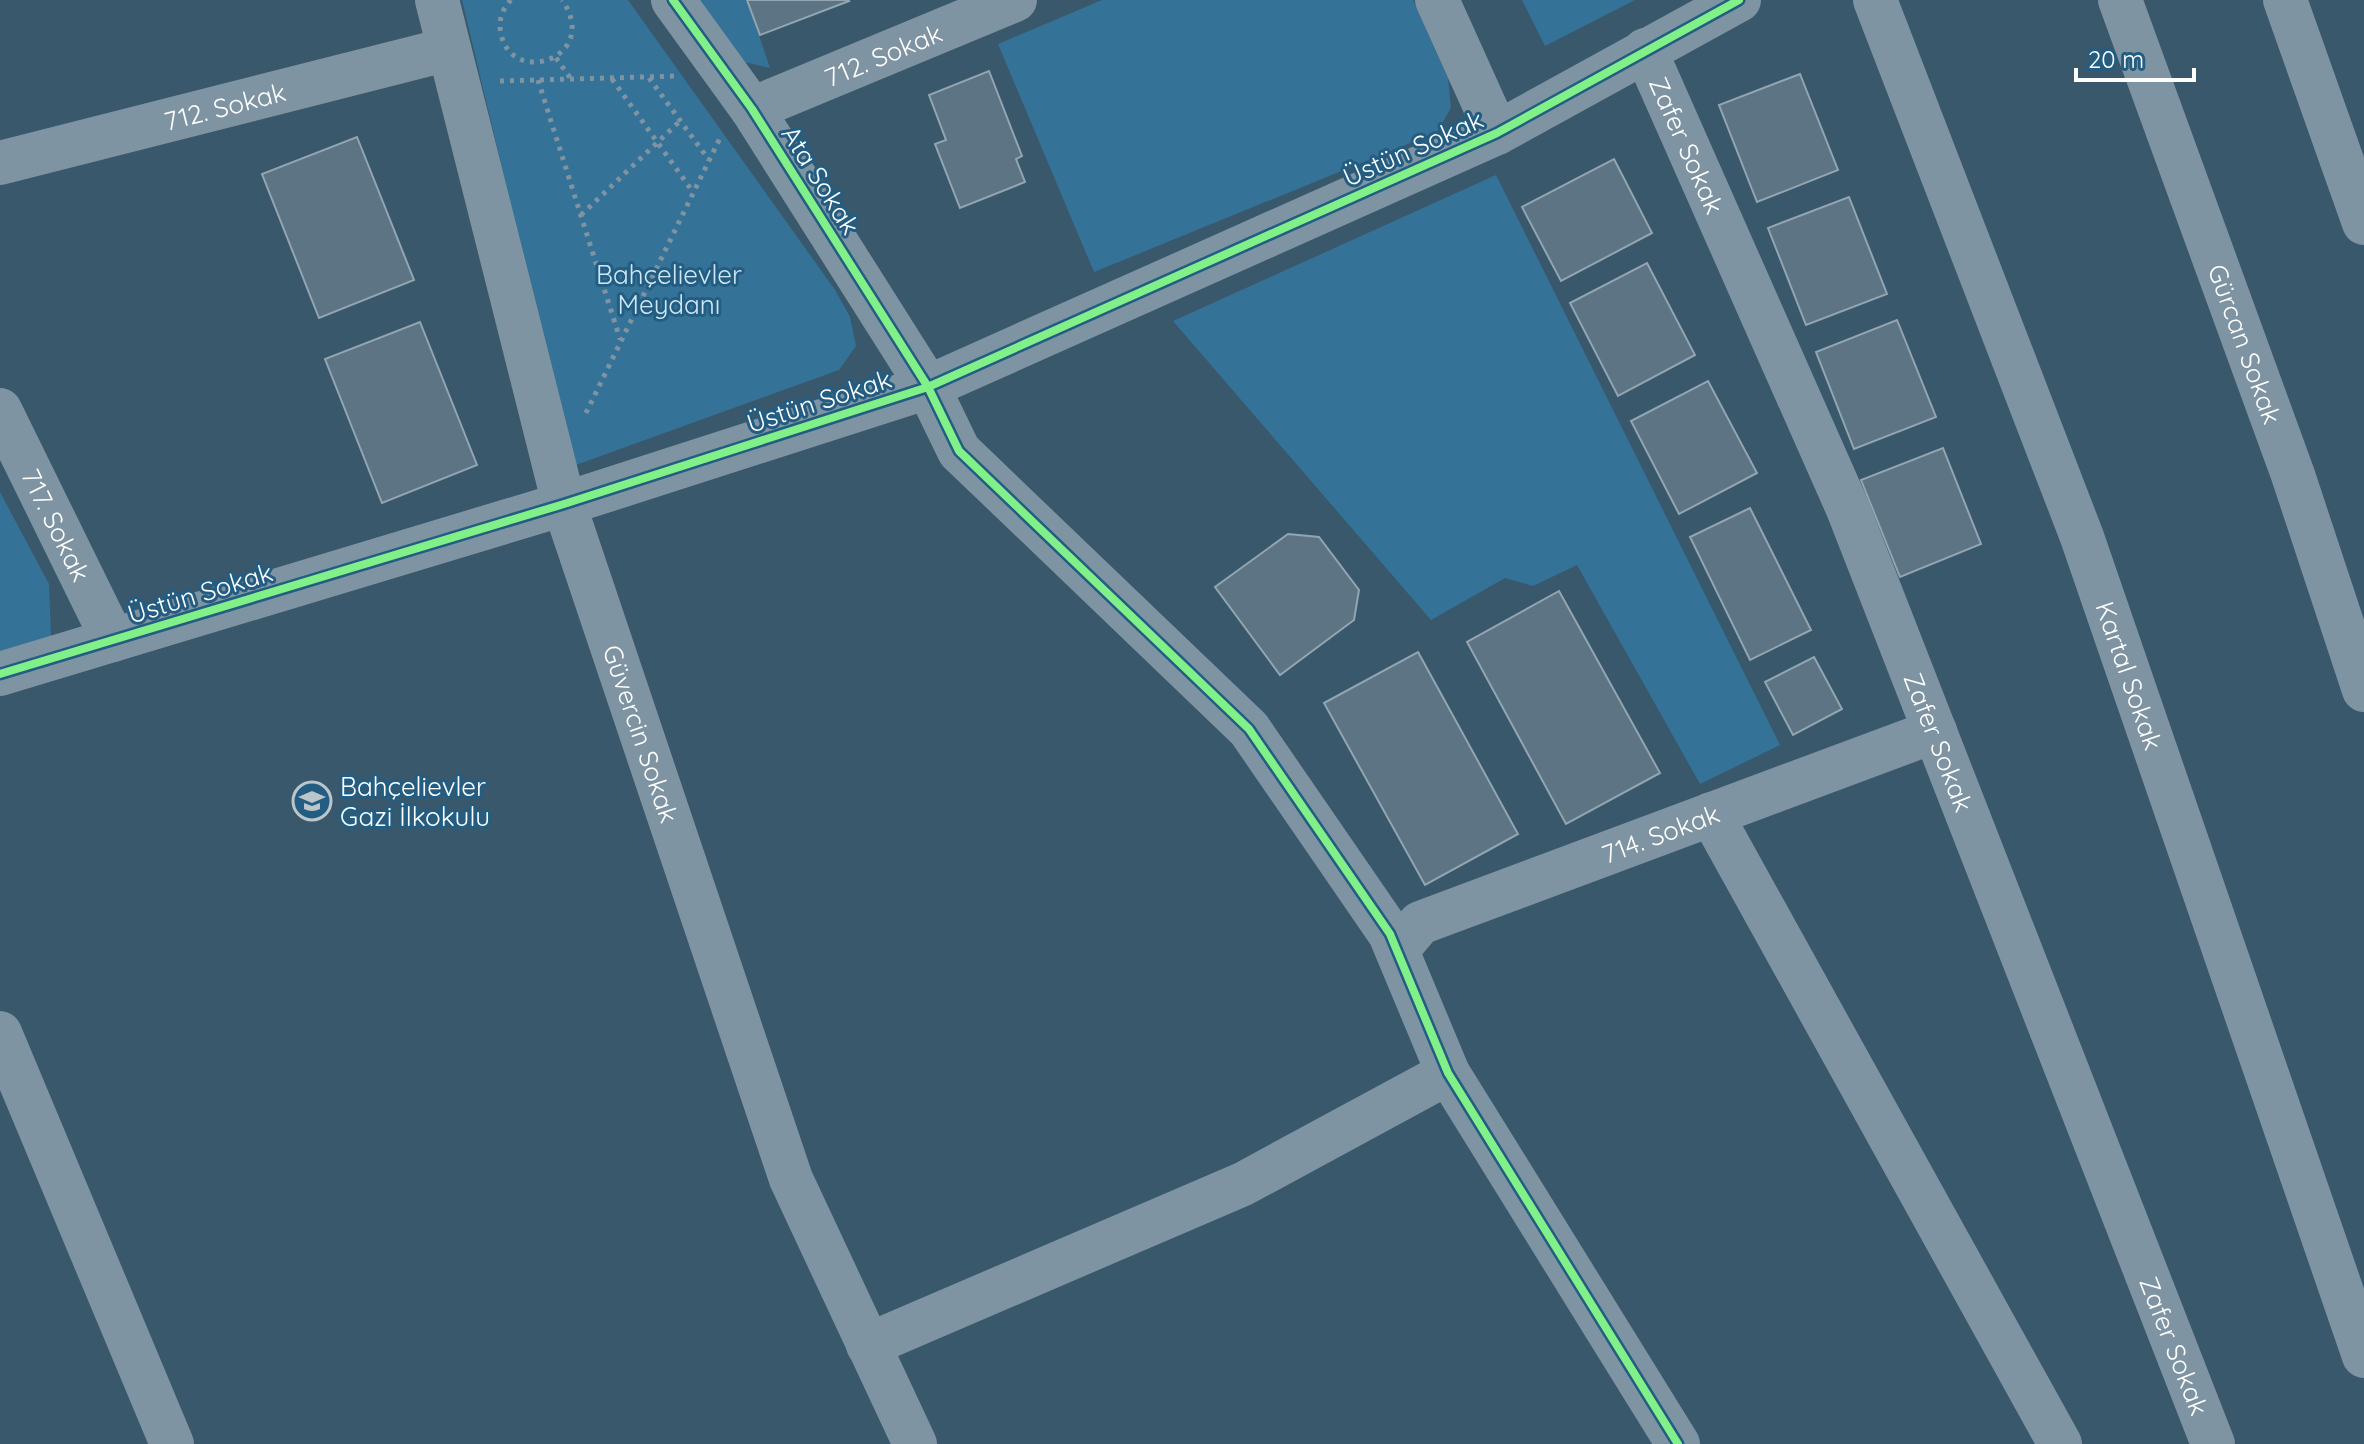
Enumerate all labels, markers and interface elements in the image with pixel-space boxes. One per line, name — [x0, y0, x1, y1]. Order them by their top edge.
street label: 712. Sokak — [819, 16, 947, 94]
scale bar — [2076, 32, 2194, 82]
text: 20 m — [2088, 44, 2144, 74]
street label: Zafer Sokak — [1642, 71, 1732, 219]
street label: 712. Sokak — [161, 75, 289, 137]
street label: Üstün Sokak — [1338, 102, 1488, 194]
street label: Ata Sokak — [775, 119, 867, 241]
park label: Bahçelievler Meydanı — [596, 258, 742, 321]
street label: Gürcan Sokak — [2201, 260, 2289, 428]
street label: Üstün Sokak — [742, 362, 896, 440]
street label: 717. Sokak — [15, 463, 98, 587]
street label: Üstün Sokak — [123, 555, 277, 631]
street label: Kartal Sokak — [2089, 597, 2171, 754]
street label: Güvercin Sokak — [596, 640, 686, 827]
street label: Zafer Sokak — [1897, 668, 1981, 816]
place label: Bahçelievler Gazi İlkokulu — [340, 770, 490, 833]
school or university icon: Bahçelievler Gazi İlkokulu — [291, 780, 333, 822]
street label: 714. Sokak — [1597, 796, 1724, 870]
street label: Zafer Sokak — [2133, 1271, 2217, 1420]

